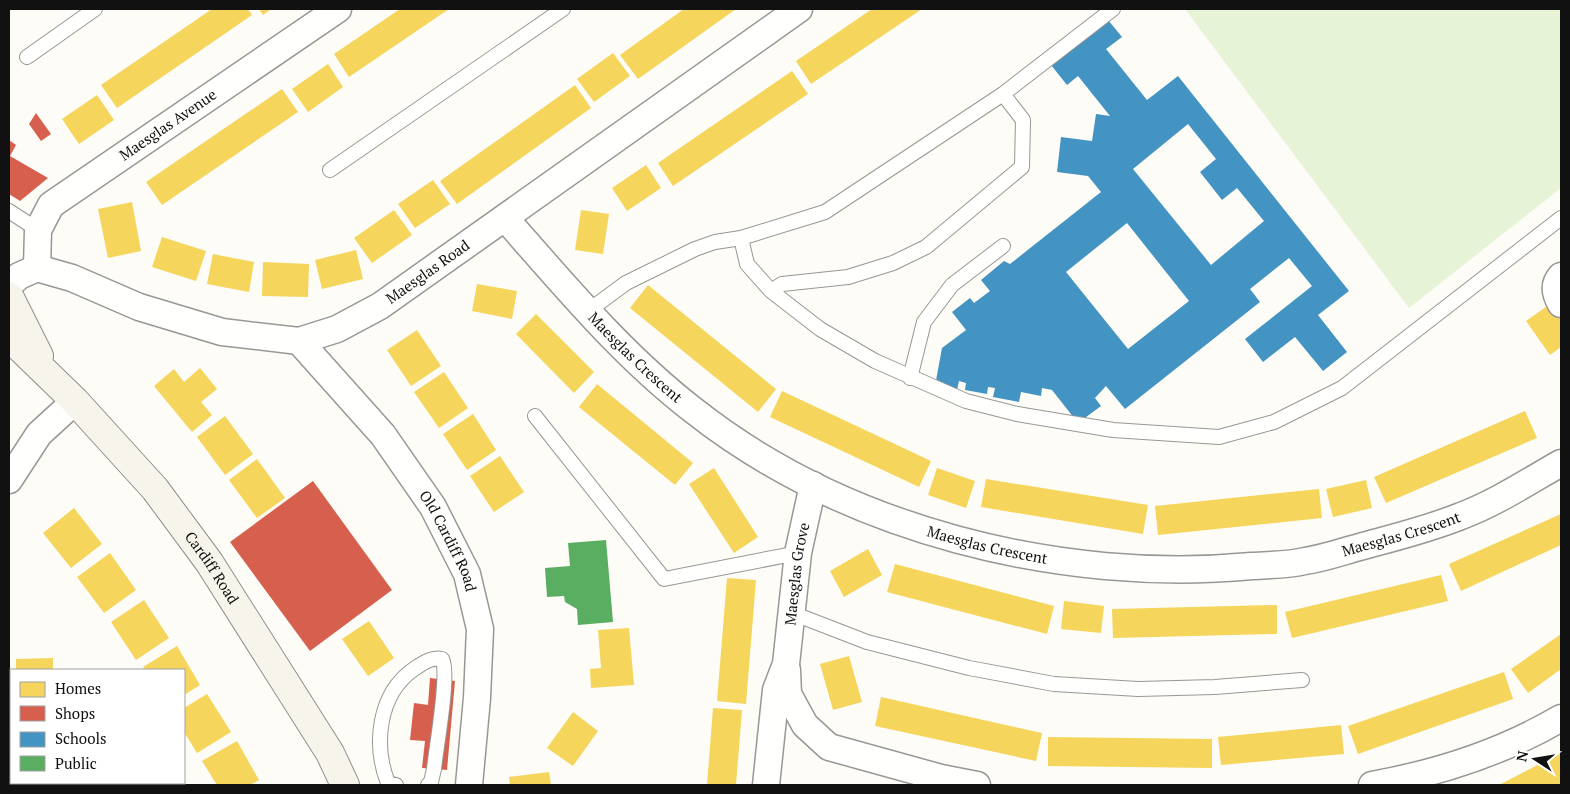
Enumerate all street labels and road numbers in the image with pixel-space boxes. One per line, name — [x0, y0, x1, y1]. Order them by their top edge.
street label: Maesglas Avenue — [115, 84, 220, 165]
street label: Maesglas Road — [381, 235, 473, 308]
street label: Maesglas Crescent — [584, 307, 687, 407]
street label: Old Cardiff Road — [415, 486, 482, 593]
street label: Maesglas Crescent — [1339, 506, 1464, 561]
street label: Maesglas Grove — [779, 520, 813, 626]
street label: Maesglas Crescent — [925, 520, 1049, 568]
street label: Cardiff Road — [181, 527, 244, 607]

